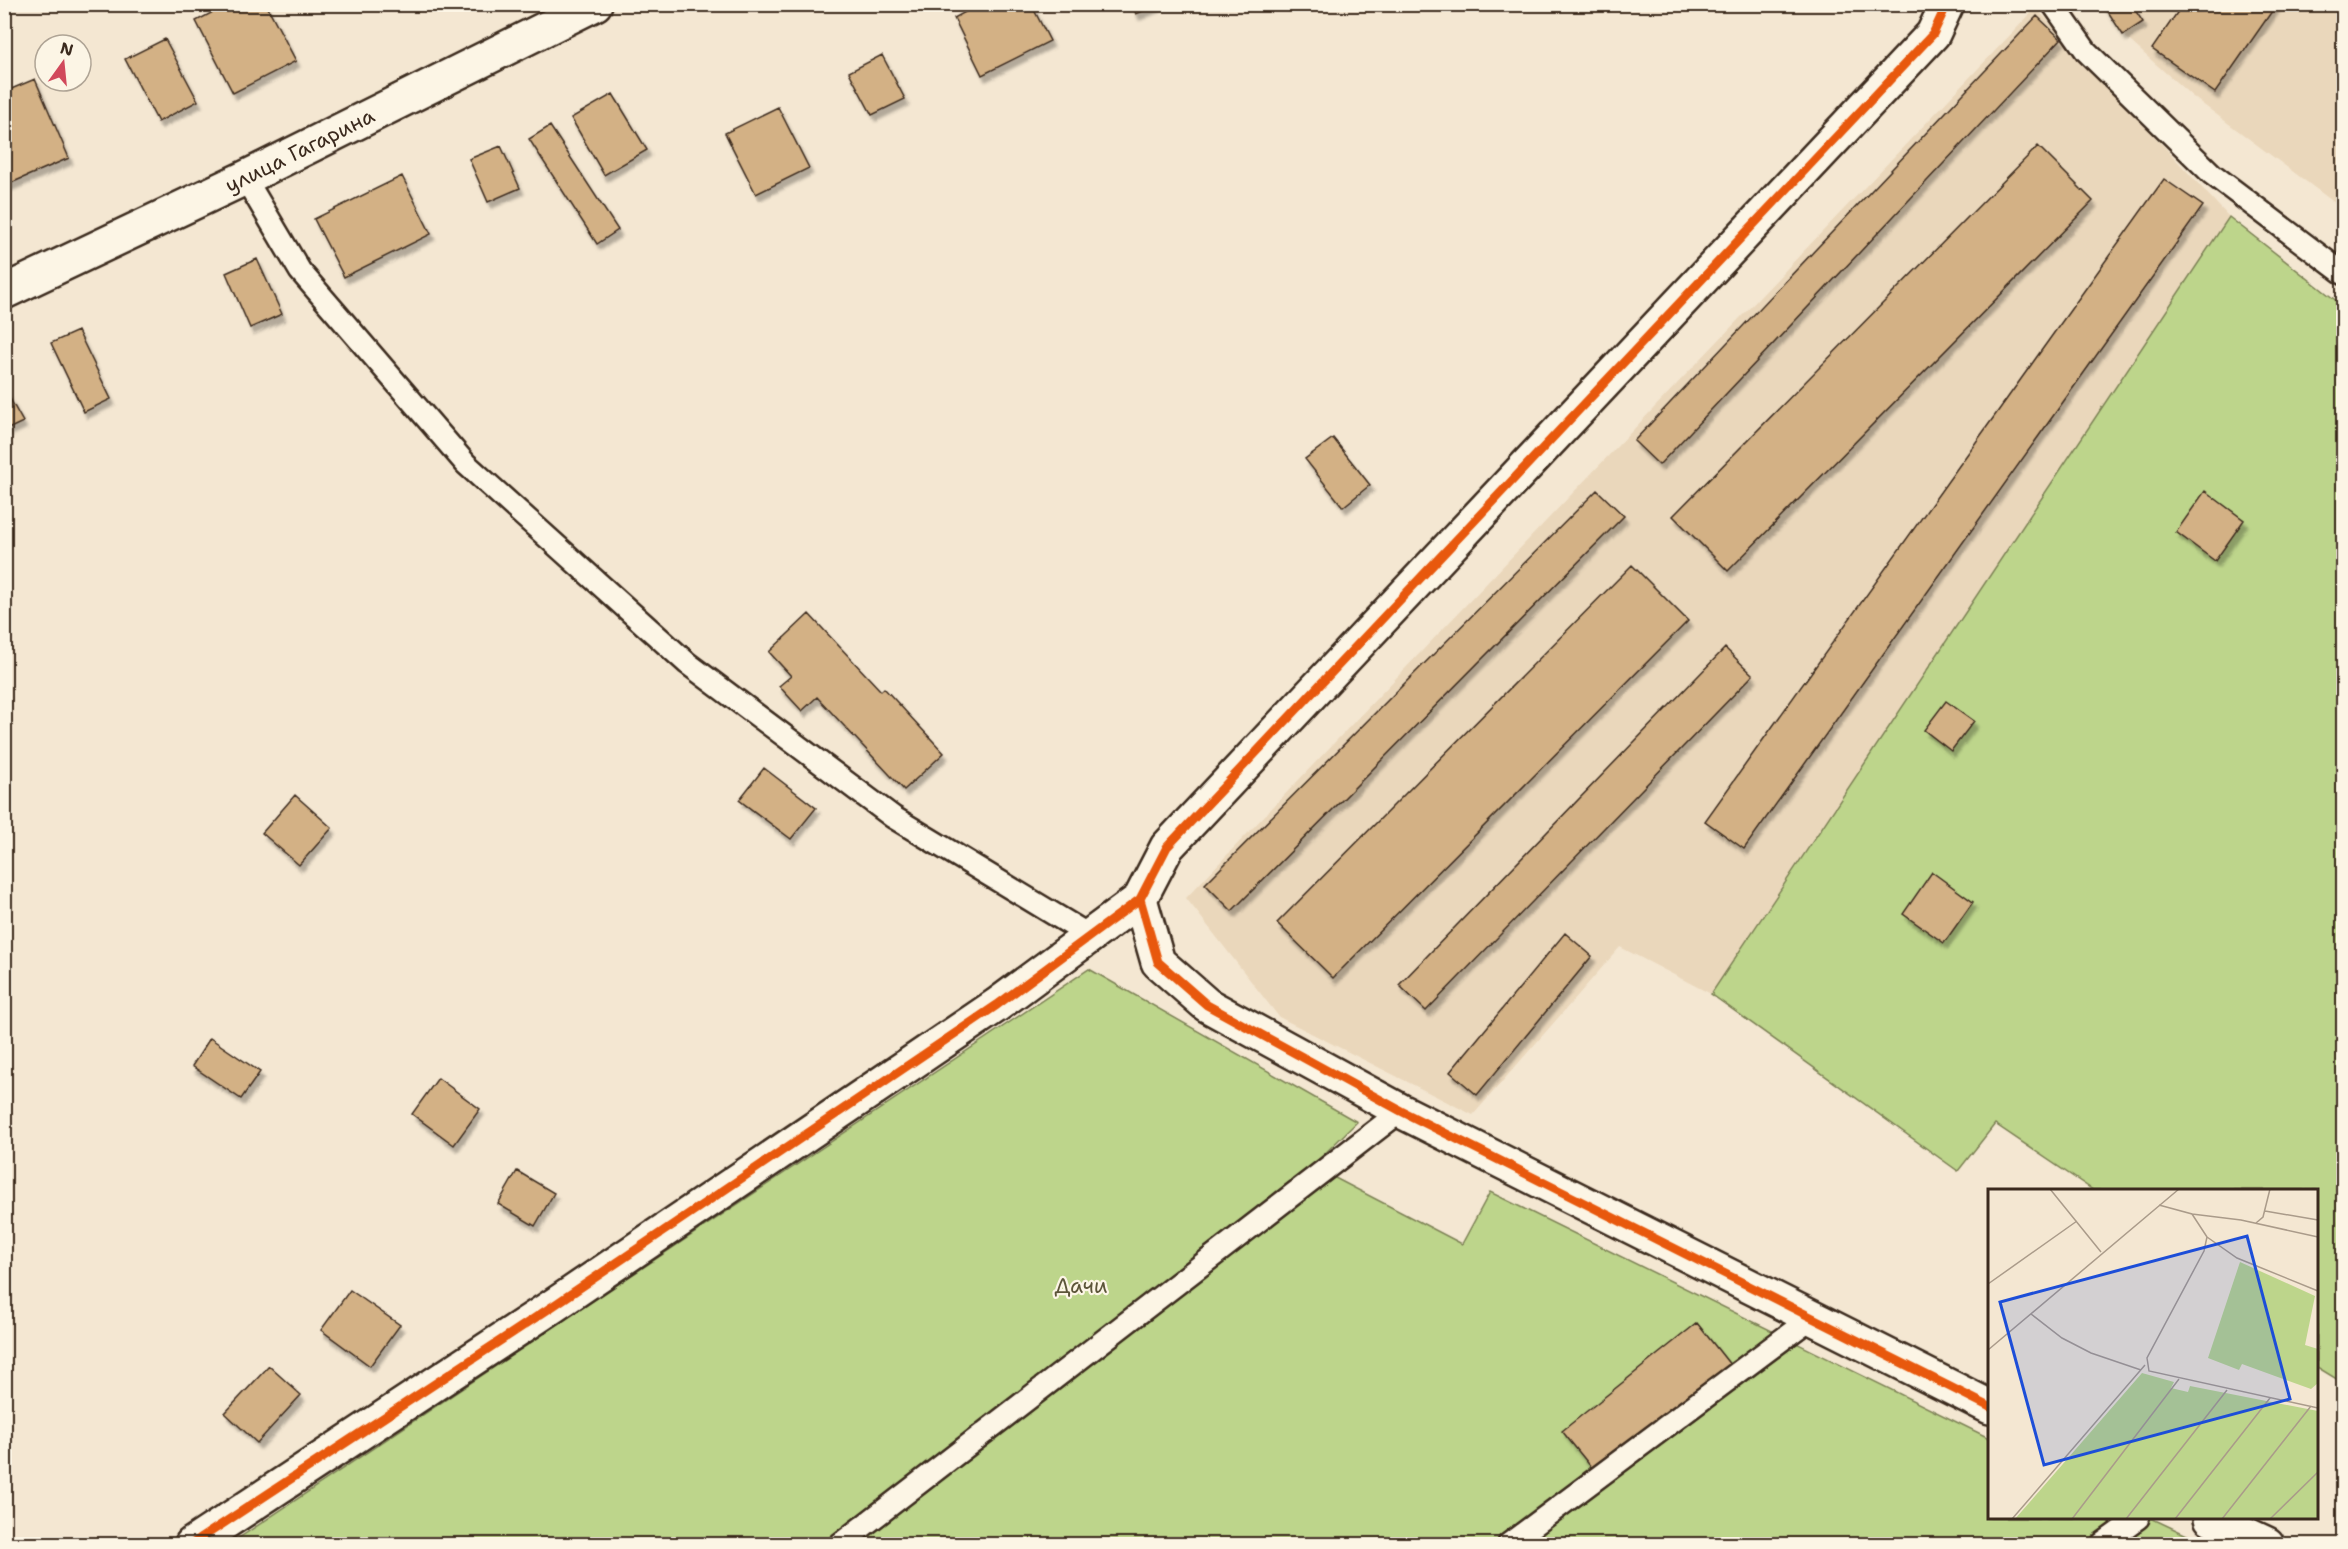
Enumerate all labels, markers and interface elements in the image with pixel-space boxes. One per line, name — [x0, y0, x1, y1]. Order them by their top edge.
north arrow — [33, 33, 93, 93]
text: N — [58, 37, 76, 61]
street label: улица Гагарина — [221, 102, 379, 199]
inset map — [1988, 1189, 2318, 1519]
park label: Дачи — [1054, 1272, 1108, 1300]

